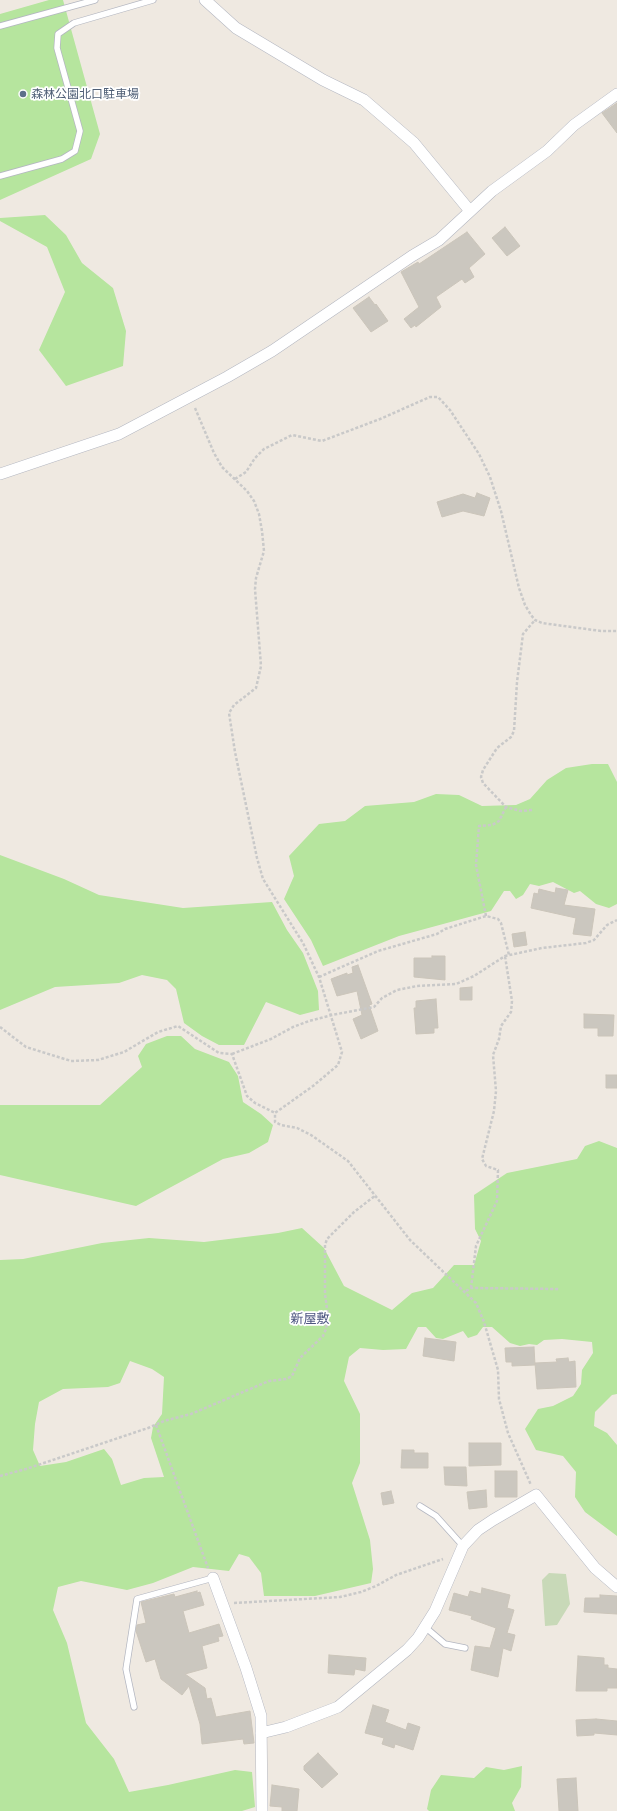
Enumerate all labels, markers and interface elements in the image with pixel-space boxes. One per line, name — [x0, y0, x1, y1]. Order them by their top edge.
place label: 森林公園北口駐車場 — [31, 87, 139, 101]
marker: 森林公園北口駐車場 — [18, 89, 28, 99]
district label: 新屋敷 — [291, 1311, 329, 1327]

